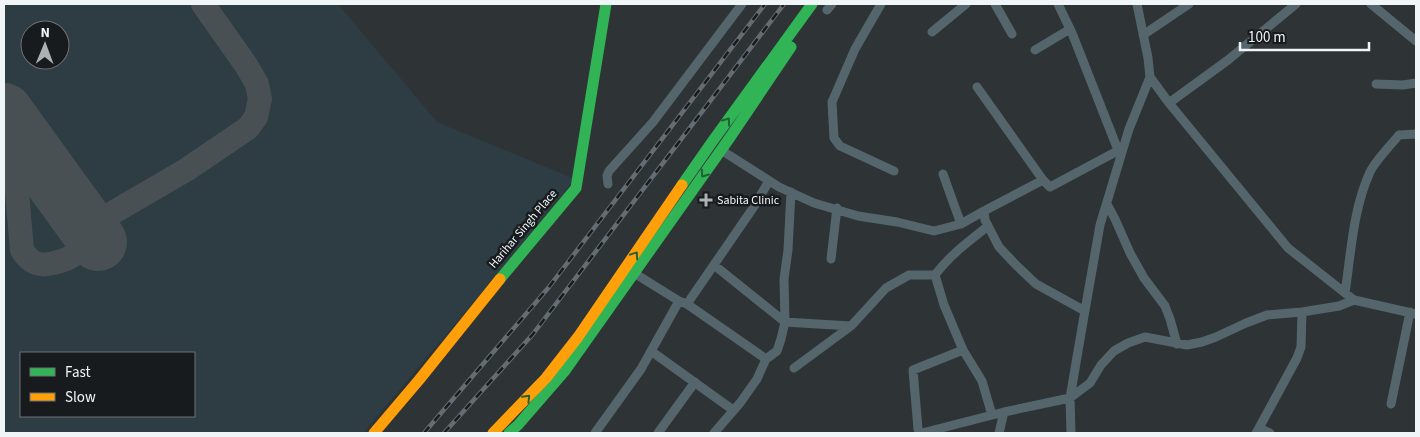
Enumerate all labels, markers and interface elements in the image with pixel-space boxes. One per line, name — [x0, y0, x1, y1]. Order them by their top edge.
north arrow — [20, 20, 70, 70]
scale bar — [1240, 20, 1369, 52]
text: N — [40, 23, 50, 43]
text: 100 m — [1248, 27, 1286, 48]
one-way arrow — [722, 118, 730, 127]
one-way arrow — [701, 168, 710, 178]
street label: Harihar Singh Place — [485, 186, 561, 272]
place label: Sabita Clinic — [717, 192, 780, 209]
marker: Sabita Clinic — [699, 193, 713, 207]
one-way arrow — [629, 251, 638, 261]
legend — [20, 352, 195, 417]
text: Fast — [65, 362, 91, 383]
text: Slow — [65, 387, 96, 408]
one-way arrow — [521, 395, 530, 404]

